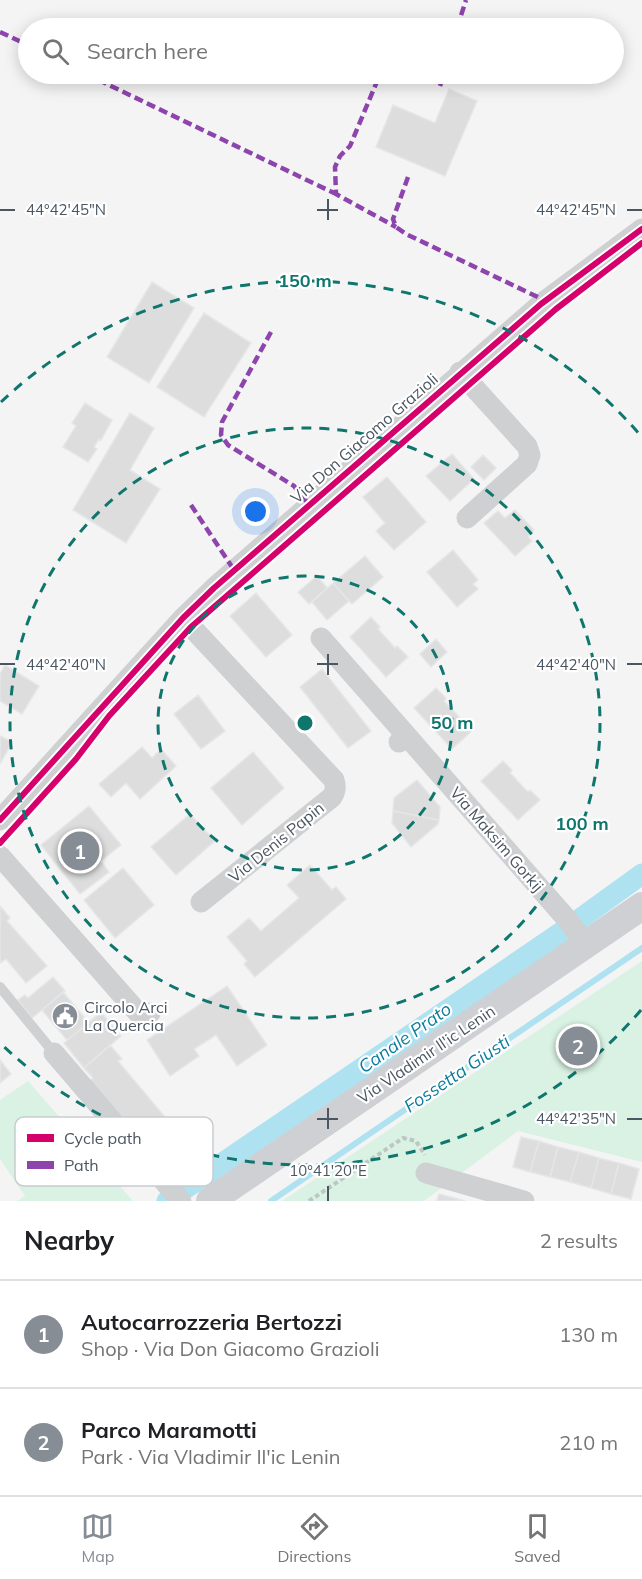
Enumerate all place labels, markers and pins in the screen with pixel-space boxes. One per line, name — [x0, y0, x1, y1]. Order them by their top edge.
centre of rings — [295, 713, 315, 733]
pin: 1 — [60, 828, 100, 874]
place label: Circolo Arci La Quercia — [84, 997, 168, 1035]
public building icon: Circolo Arci La Quercia — [50, 1001, 80, 1031]
pin: 2 — [558, 1024, 598, 1068]

